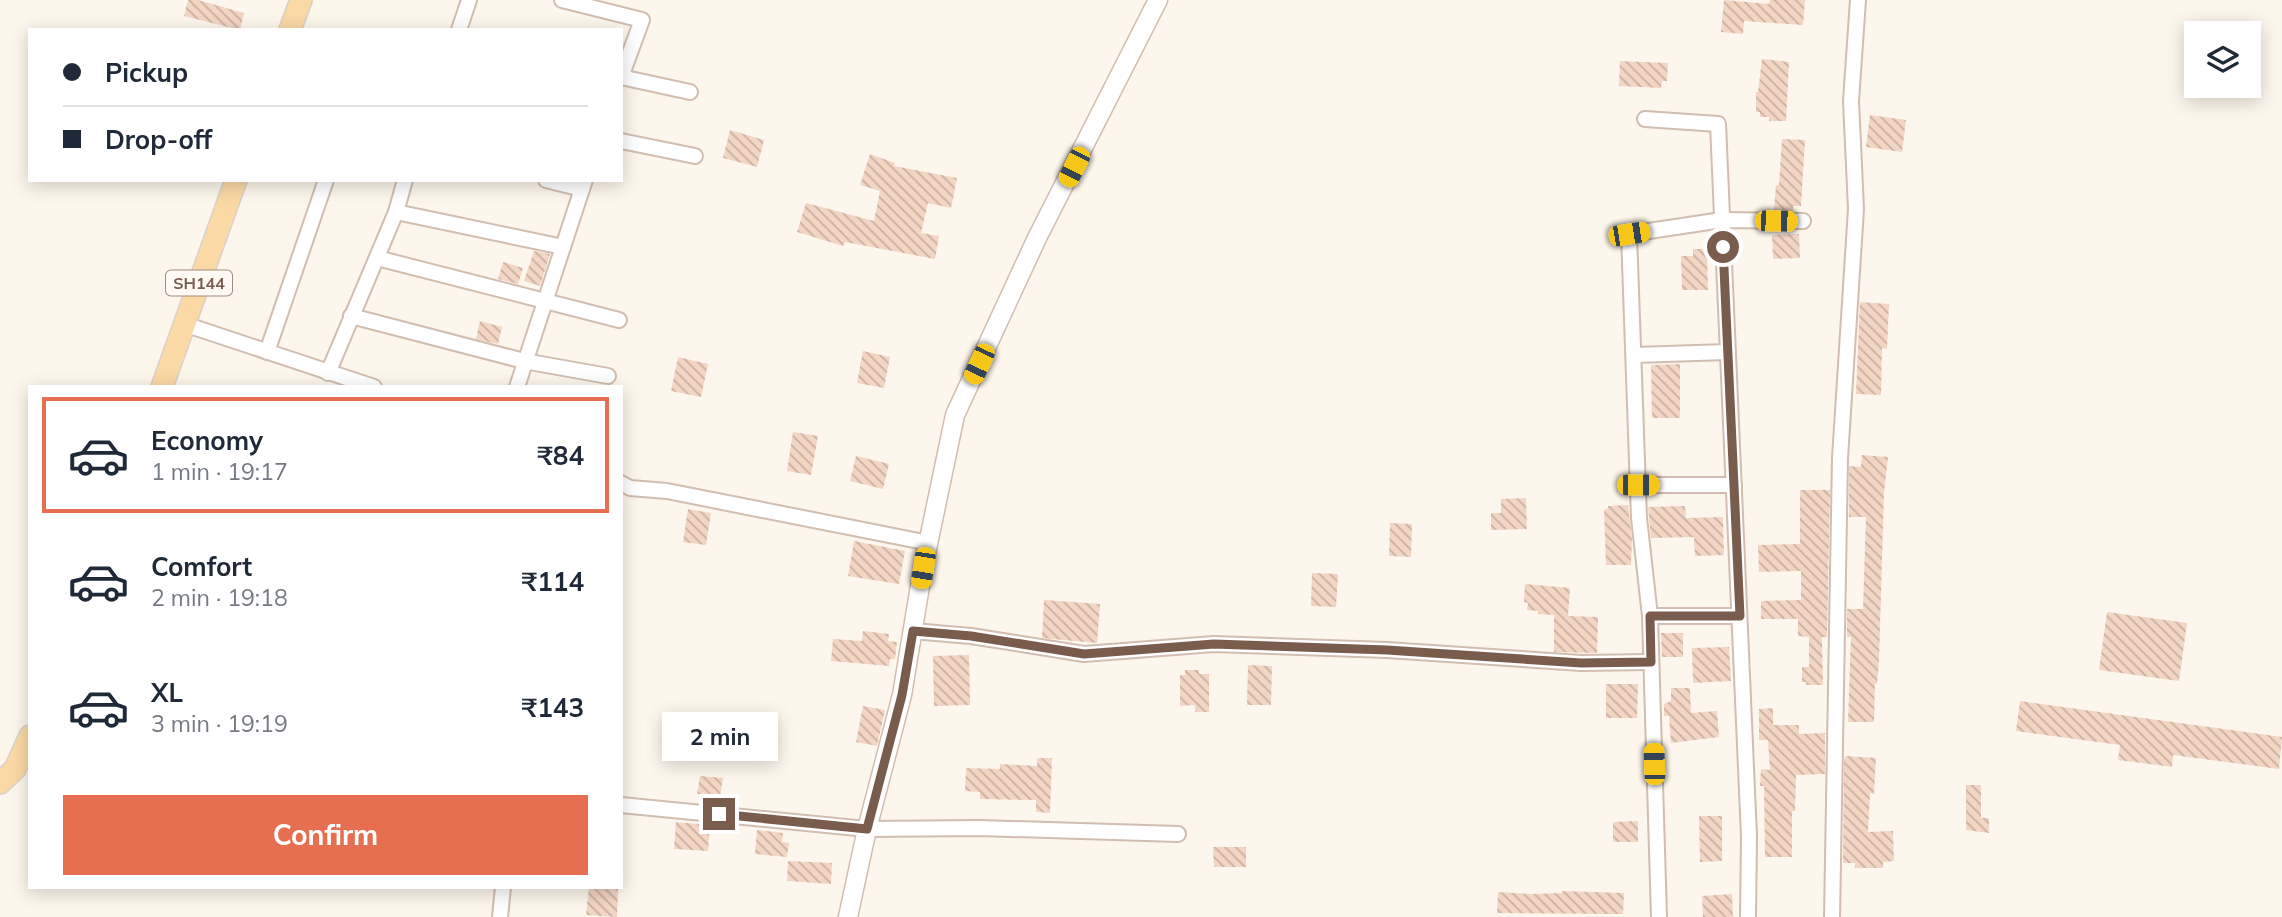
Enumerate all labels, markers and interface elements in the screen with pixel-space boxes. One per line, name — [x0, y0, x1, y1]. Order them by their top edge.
map controls — [2184, 21, 2261, 98]
button: layers — [2184, 21, 2261, 98]
text: Pickup — [105, 56, 188, 89]
text: Drop-off — [105, 123, 212, 156]
car — [1056, 144, 1093, 190]
car — [1755, 210, 1798, 232]
car — [1607, 220, 1652, 248]
route start — [1707, 231, 1739, 263]
road number: SH144 — [166, 270, 232, 296]
car — [961, 341, 998, 387]
icon: car — [67, 424, 130, 487]
text: Economy — [151, 424, 263, 457]
text: ₹84 — [537, 439, 584, 472]
text: 1 min · 19:17 — [151, 457, 288, 486]
car — [1618, 475, 1660, 496]
car — [910, 546, 937, 590]
icon: car — [67, 550, 130, 613]
text: Comfort — [151, 550, 252, 583]
text: ₹114 — [522, 565, 584, 598]
text: 2 min · 19:18 — [151, 583, 288, 612]
icon: car — [67, 676, 130, 739]
text: XL — [151, 676, 183, 709]
text: ₹143 — [522, 691, 584, 724]
text: 3 min · 19:19 — [151, 709, 288, 738]
callout: 2 min — [661, 712, 777, 762]
text: 2 min — [690, 722, 750, 751]
car — [1643, 743, 1666, 785]
button: Confirm — [63, 795, 588, 875]
route end — [703, 798, 735, 830]

